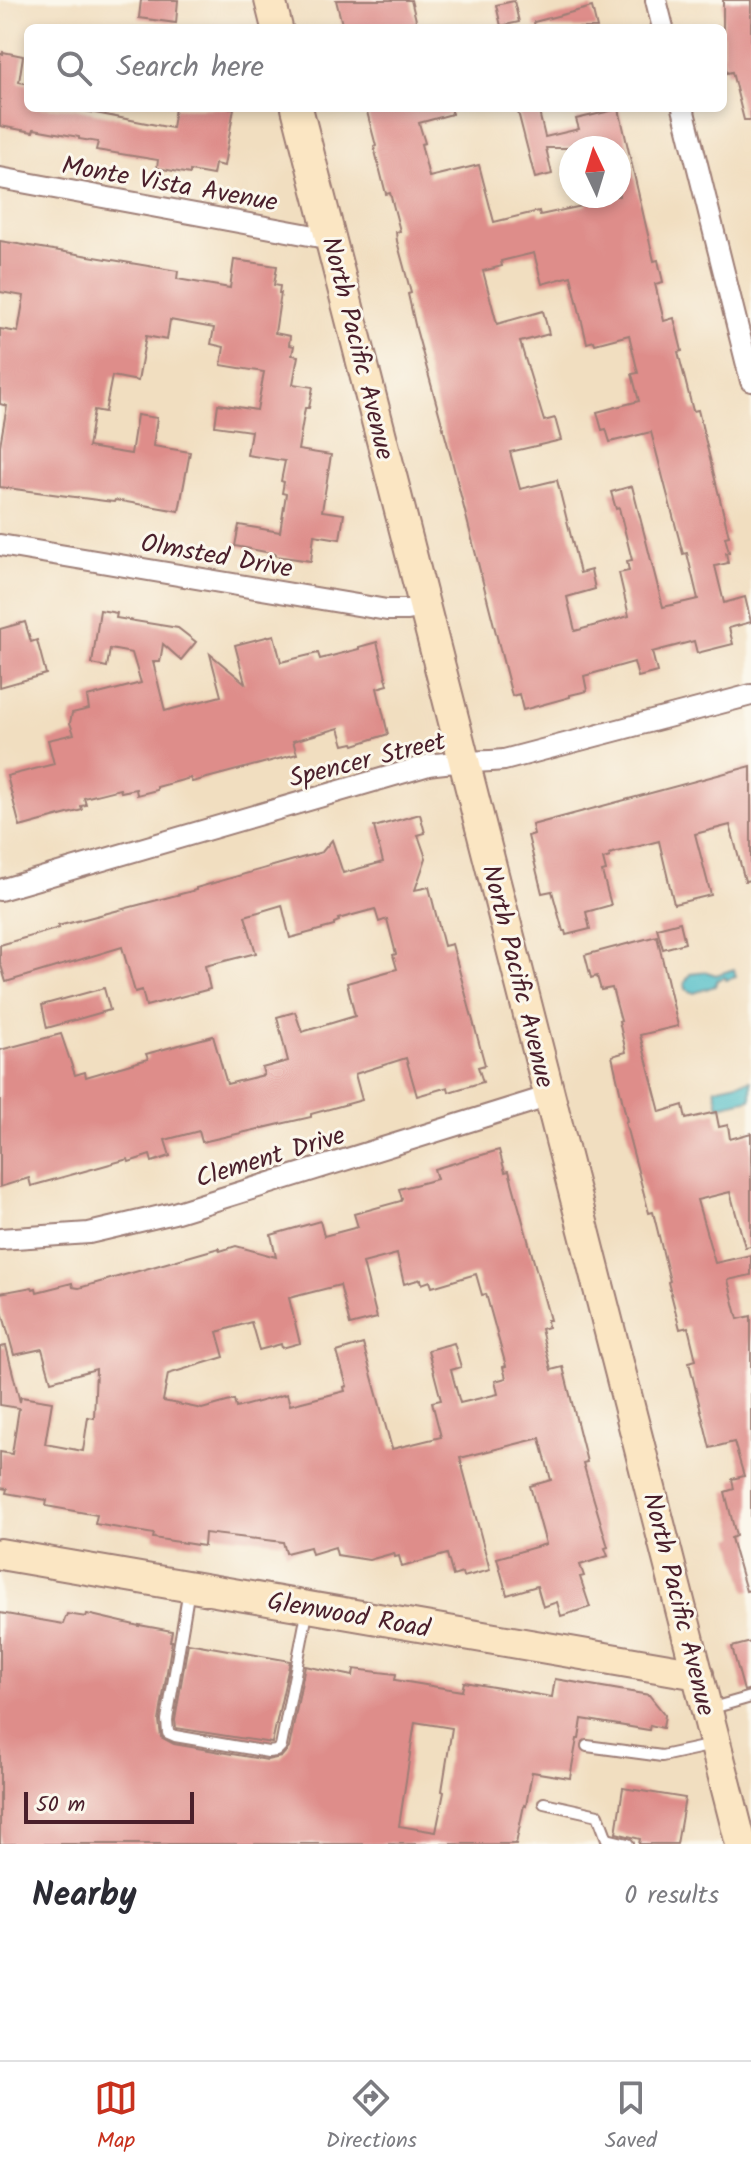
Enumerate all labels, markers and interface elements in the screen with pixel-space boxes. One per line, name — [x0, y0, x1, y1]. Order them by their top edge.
search box — [24, 24, 727, 112]
text: Search here — [116, 44, 264, 92]
icon: search — [52, 46, 96, 90]
north arrow — [559, 136, 631, 208]
street label: Monte Vista Avenue — [58, 145, 281, 225]
street label: North Pacific Avenue — [309, 232, 405, 465]
street label: Olmsted Drive — [137, 523, 296, 591]
street label: Spencer Street — [285, 721, 451, 801]
street label: North Pacific Avenue — [469, 860, 565, 1093]
street label: Clement Drive — [191, 1115, 351, 1201]
street label: North Pacific Avenue — [630, 1488, 726, 1721]
street label: Glenwood Road — [264, 1581, 434, 1651]
scale bar — [24, 1788, 194, 1824]
text: 50 m — [36, 1788, 85, 1823]
text: Nearby — [32, 1869, 137, 1923]
text: 0 results — [624, 1875, 719, 1917]
tab: Map — [94, 2076, 138, 2159]
tab: Directions — [326, 2076, 417, 2159]
tab: Saved — [605, 2076, 657, 2159]

